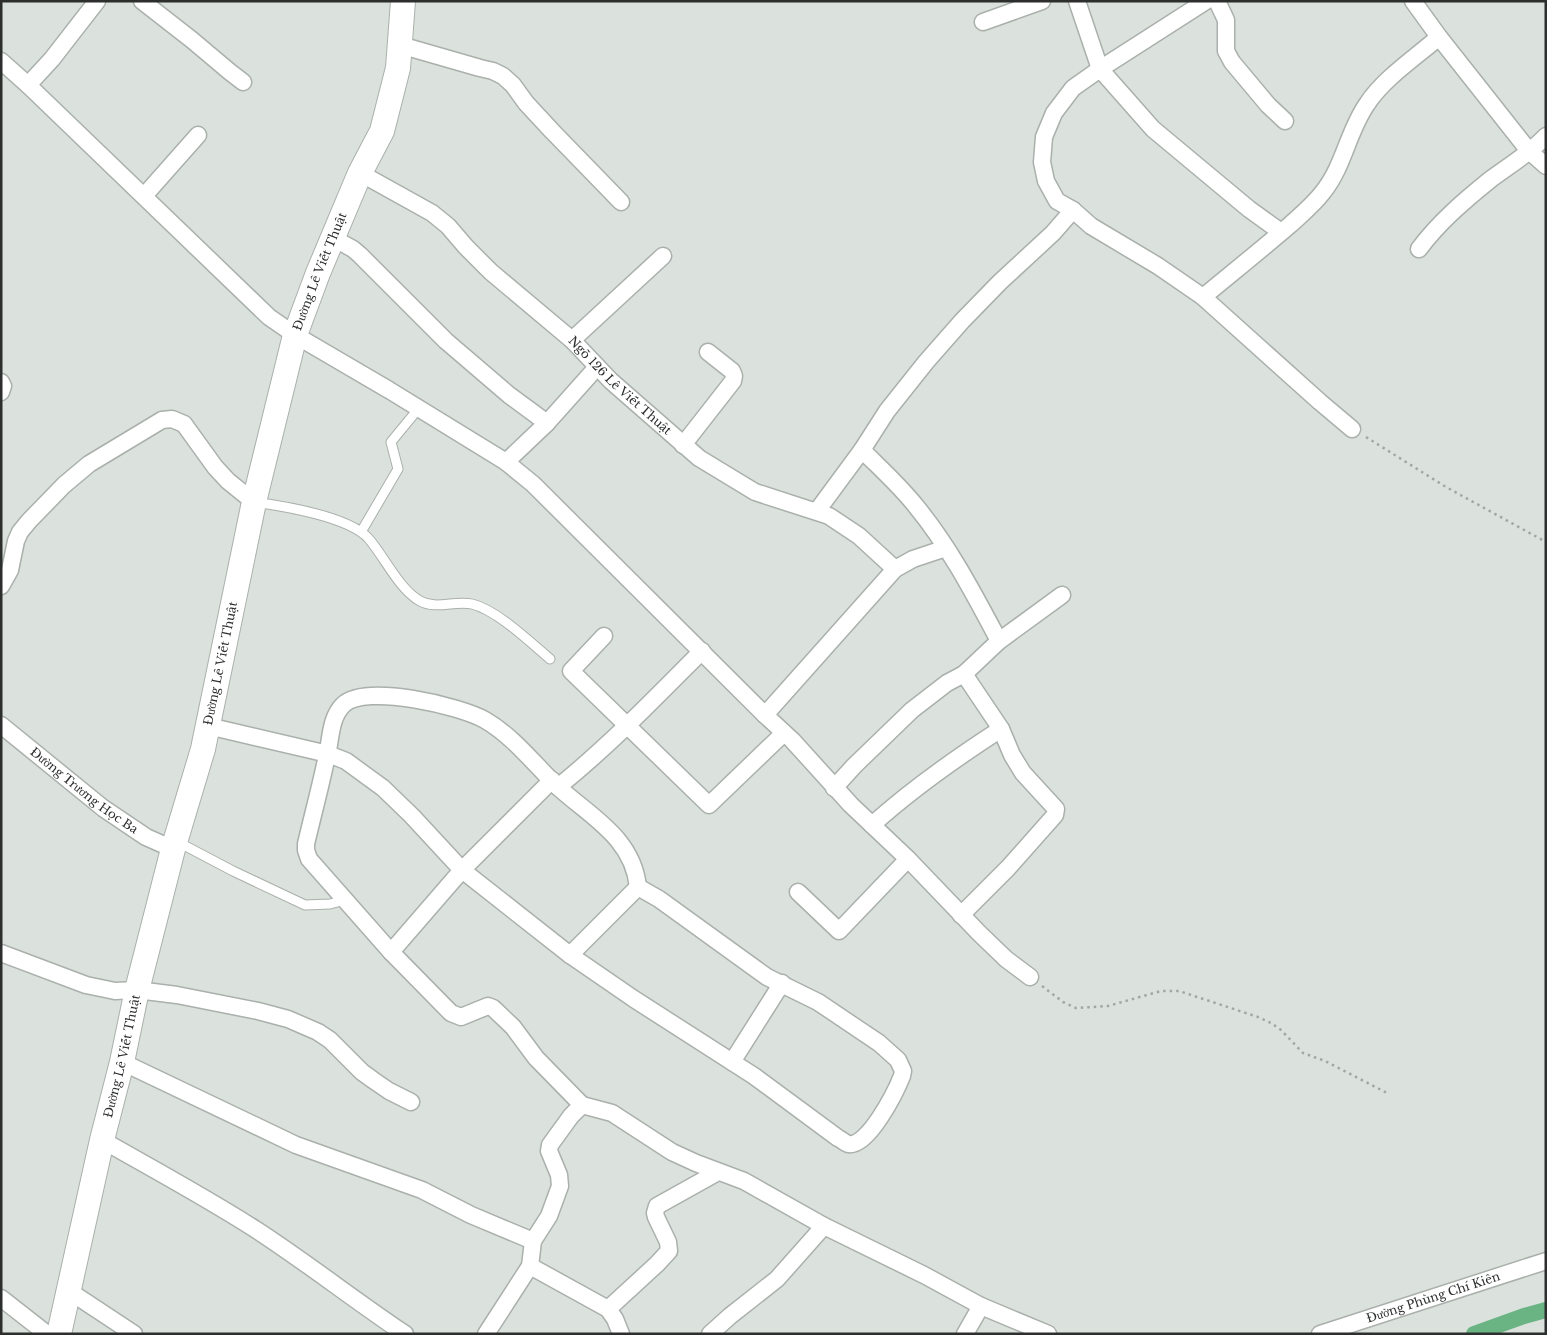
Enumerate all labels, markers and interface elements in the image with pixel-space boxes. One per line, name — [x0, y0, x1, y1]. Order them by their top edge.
street label: Đường Lê Viết Thuật — [289, 210, 350, 333]
street label: Ngõ 126 Lê Viết Thuật — [566, 333, 675, 438]
street label: Đường Lê Viết Thuật — [200, 600, 240, 727]
street label: Đường Trương Học Ba — [27, 744, 142, 837]
street label: Đường Lê Viết Thuật — [100, 993, 143, 1119]
street label: Đường Phùng Chí Kiên — [1364, 1268, 1502, 1326]

